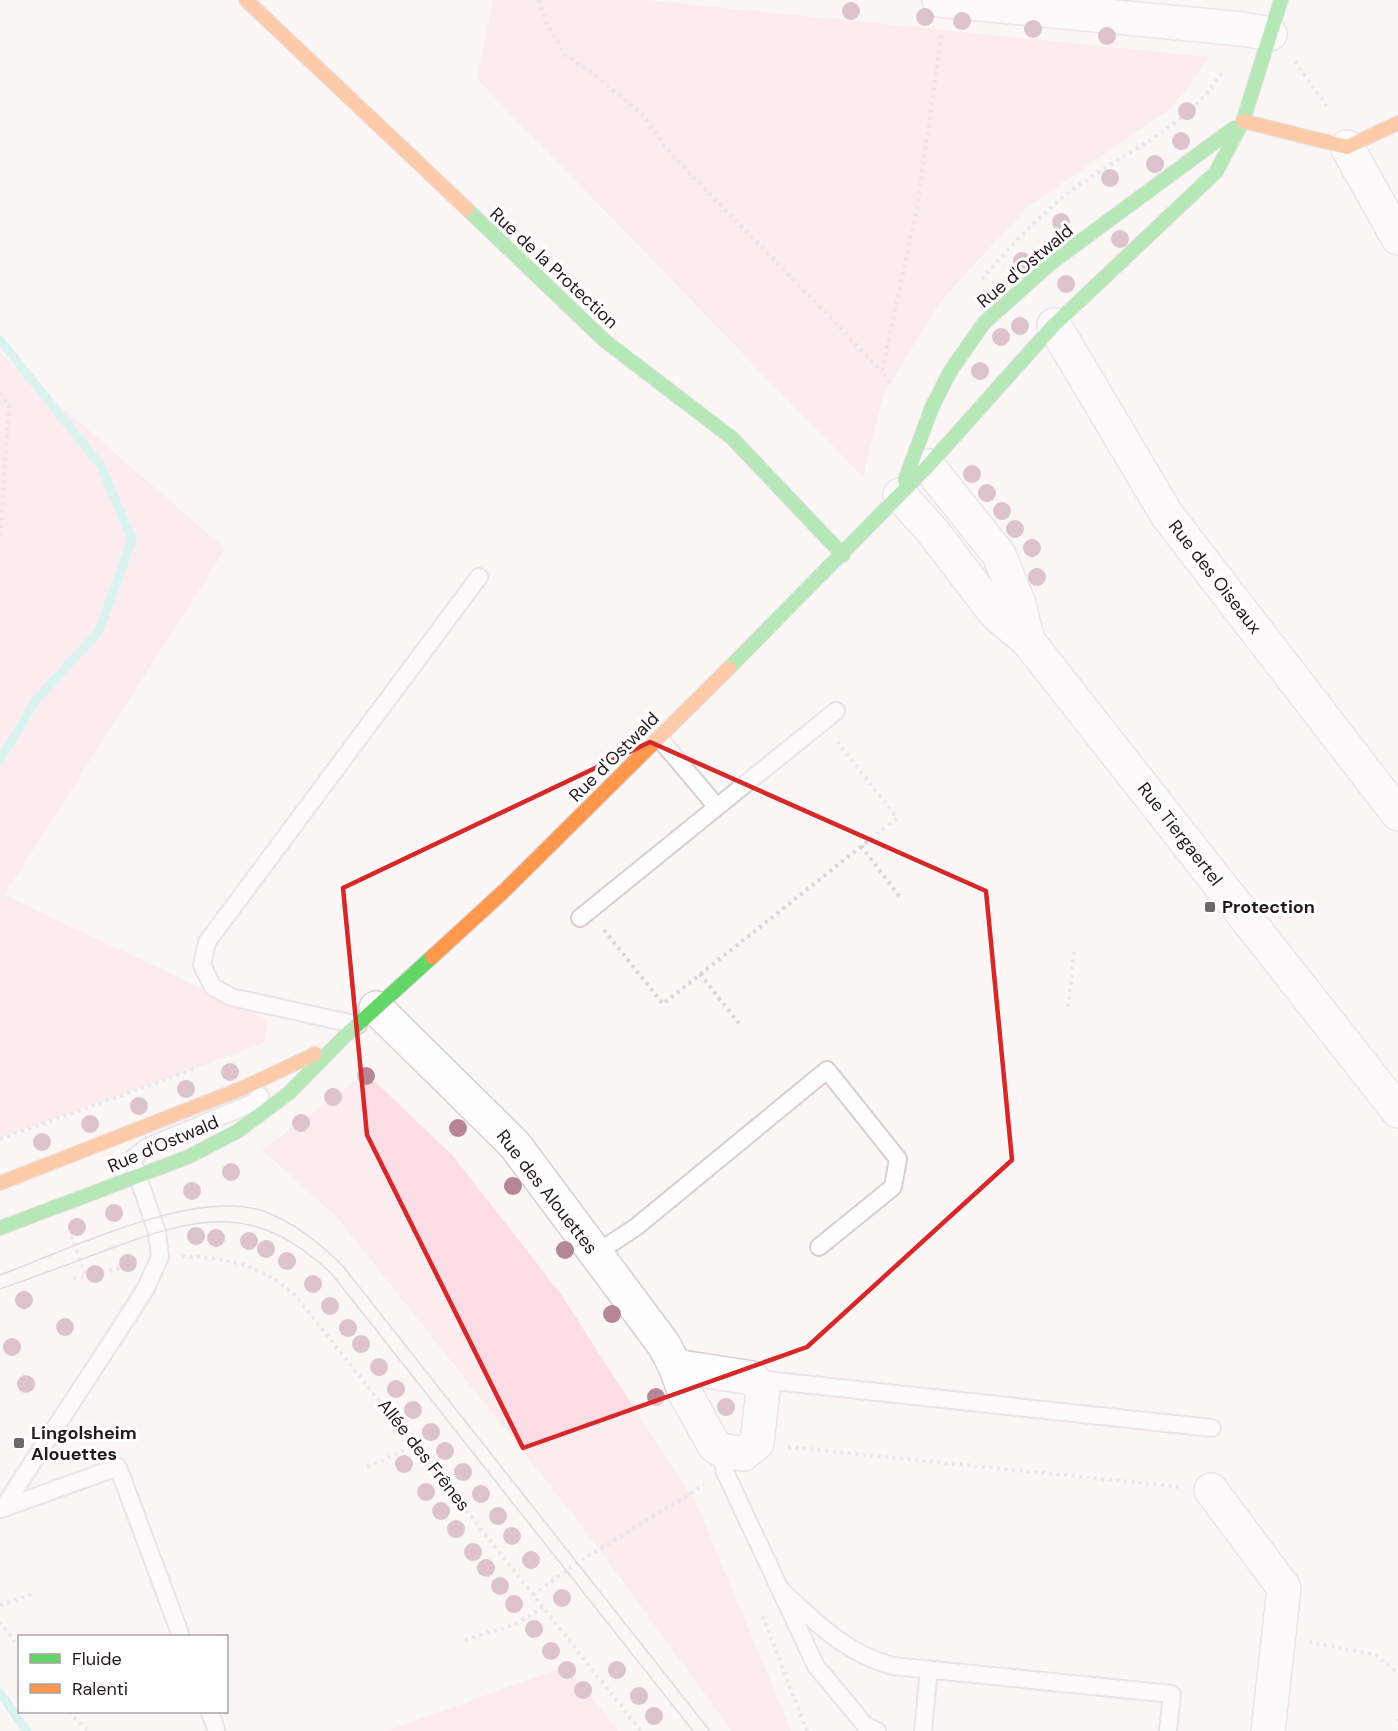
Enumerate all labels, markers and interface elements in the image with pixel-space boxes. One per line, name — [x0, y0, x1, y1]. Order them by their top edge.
street label: Rue de la Protection — [485, 202, 623, 334]
street label: Rue d'Ostwald — [972, 219, 1078, 313]
street label: Rue des Oiseaux — [1163, 515, 1267, 639]
street label: Rue d'Ostwald — [564, 707, 664, 807]
street label: Rue Tiergaertel — [1132, 777, 1228, 891]
place label: Protection — [1222, 895, 1315, 919]
marker: Protection — [1203, 900, 1217, 914]
street label: Rue d'Ostwald — [104, 1110, 222, 1178]
street label: Rue des Alouettes — [491, 1125, 603, 1259]
street label: Allée des Frênes — [373, 1394, 475, 1516]
place label: Lingolsheim Alouettes — [31, 1421, 137, 1466]
marker: Lingolsheim Alouettes — [12, 1436, 26, 1450]
legend — [18, 1635, 228, 1713]
text: Fluide — [72, 1647, 122, 1671]
text: Ralenti — [72, 1677, 128, 1701]

